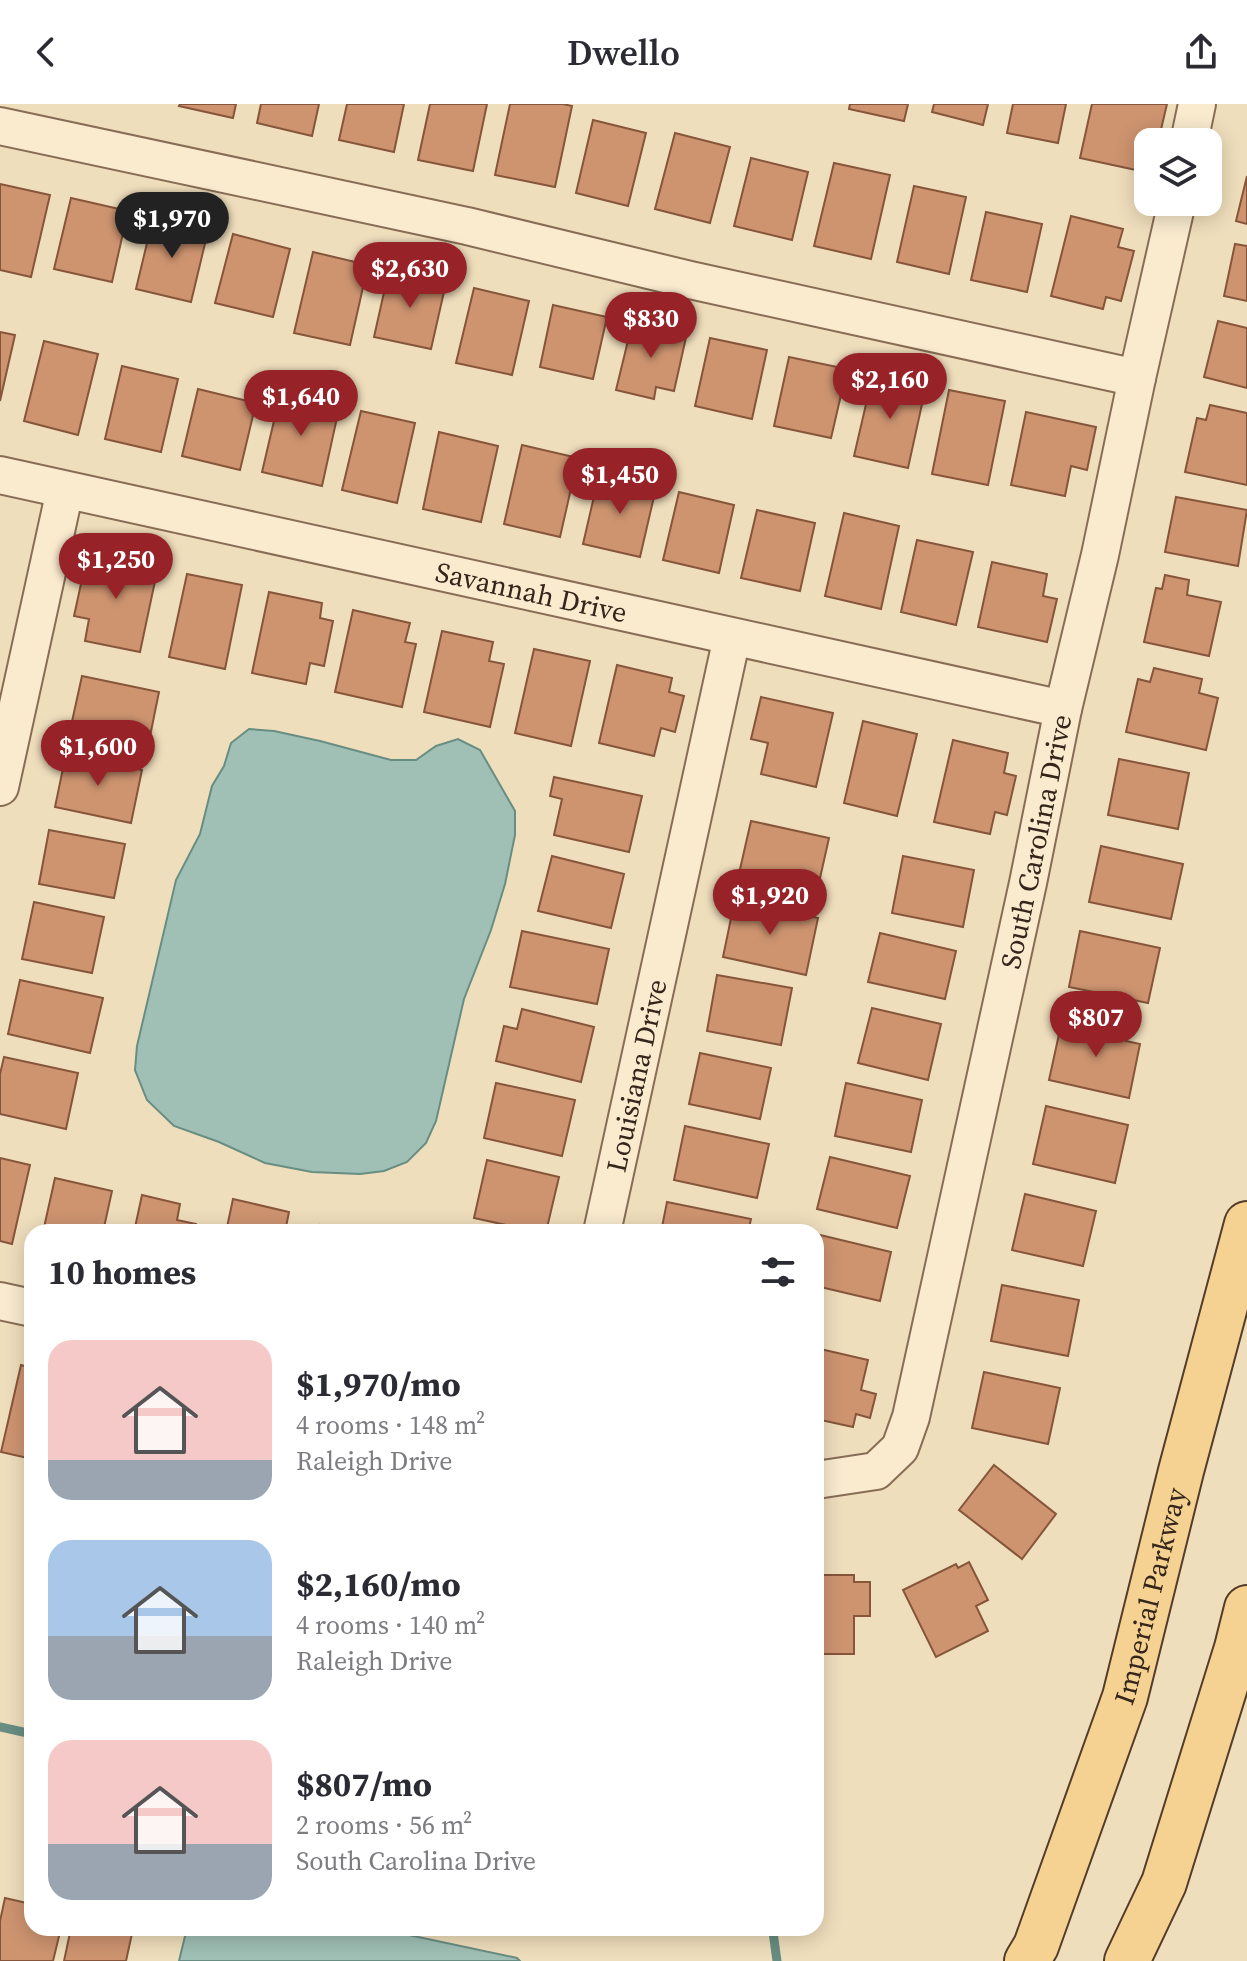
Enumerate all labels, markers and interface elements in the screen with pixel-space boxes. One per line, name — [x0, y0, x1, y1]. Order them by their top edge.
text: Dwello — [567, 28, 680, 77]
icon: back — [24, 30, 68, 74]
icon: share — [1179, 30, 1223, 74]
map controls — [1134, 128, 1222, 216]
button: layers — [1134, 128, 1222, 216]
pin: $1,970 — [107, 192, 237, 260]
text: $1,970 — [133, 200, 211, 236]
pin: $2,630 — [345, 242, 475, 310]
text: $2,630 — [371, 250, 449, 286]
pin: $830 — [604, 292, 698, 360]
text: $830 — [623, 300, 679, 336]
pin: $2,160 — [825, 353, 955, 421]
text: $2,160 — [851, 361, 929, 397]
pin: $1,640 — [236, 370, 366, 438]
text: $1,640 — [262, 378, 340, 414]
pin: $1,450 — [555, 448, 685, 516]
text: $1,450 — [581, 456, 659, 492]
pin: $1,250 — [51, 533, 181, 601]
text: $1,250 — [77, 541, 155, 577]
street label: Savannah Drive — [432, 552, 631, 631]
street label: South Carolina Drive — [991, 711, 1080, 972]
pin: $1,600 — [33, 720, 163, 788]
text: $1,600 — [59, 728, 137, 764]
pin: $1,920 — [705, 869, 835, 937]
text: $1,920 — [731, 877, 809, 913]
street label: Louisiana Drive — [597, 976, 676, 1176]
pin: $807 — [1049, 991, 1143, 1059]
text: $807 — [1068, 999, 1124, 1035]
text: 10 homes — [48, 1249, 196, 1295]
icon: filters — [756, 1250, 800, 1294]
text: $1,970/mo — [296, 1361, 461, 1407]
icon: home — [112, 1372, 208, 1468]
text: 4 rooms · 148 m² — [296, 1407, 485, 1443]
text: Raleigh Drive — [296, 1443, 453, 1479]
street label: Imperial Parkway — [1105, 1483, 1195, 1710]
text: $2,160/mo — [296, 1561, 461, 1607]
icon: home — [112, 1572, 208, 1668]
text: 4 rooms · 140 m² — [296, 1607, 485, 1643]
text: Raleigh Drive — [296, 1643, 453, 1679]
text: $807/mo — [296, 1761, 432, 1807]
icon: home — [112, 1772, 208, 1868]
text: 2 rooms · 56 m² — [296, 1807, 472, 1843]
text: South Carolina Drive — [296, 1843, 536, 1879]

